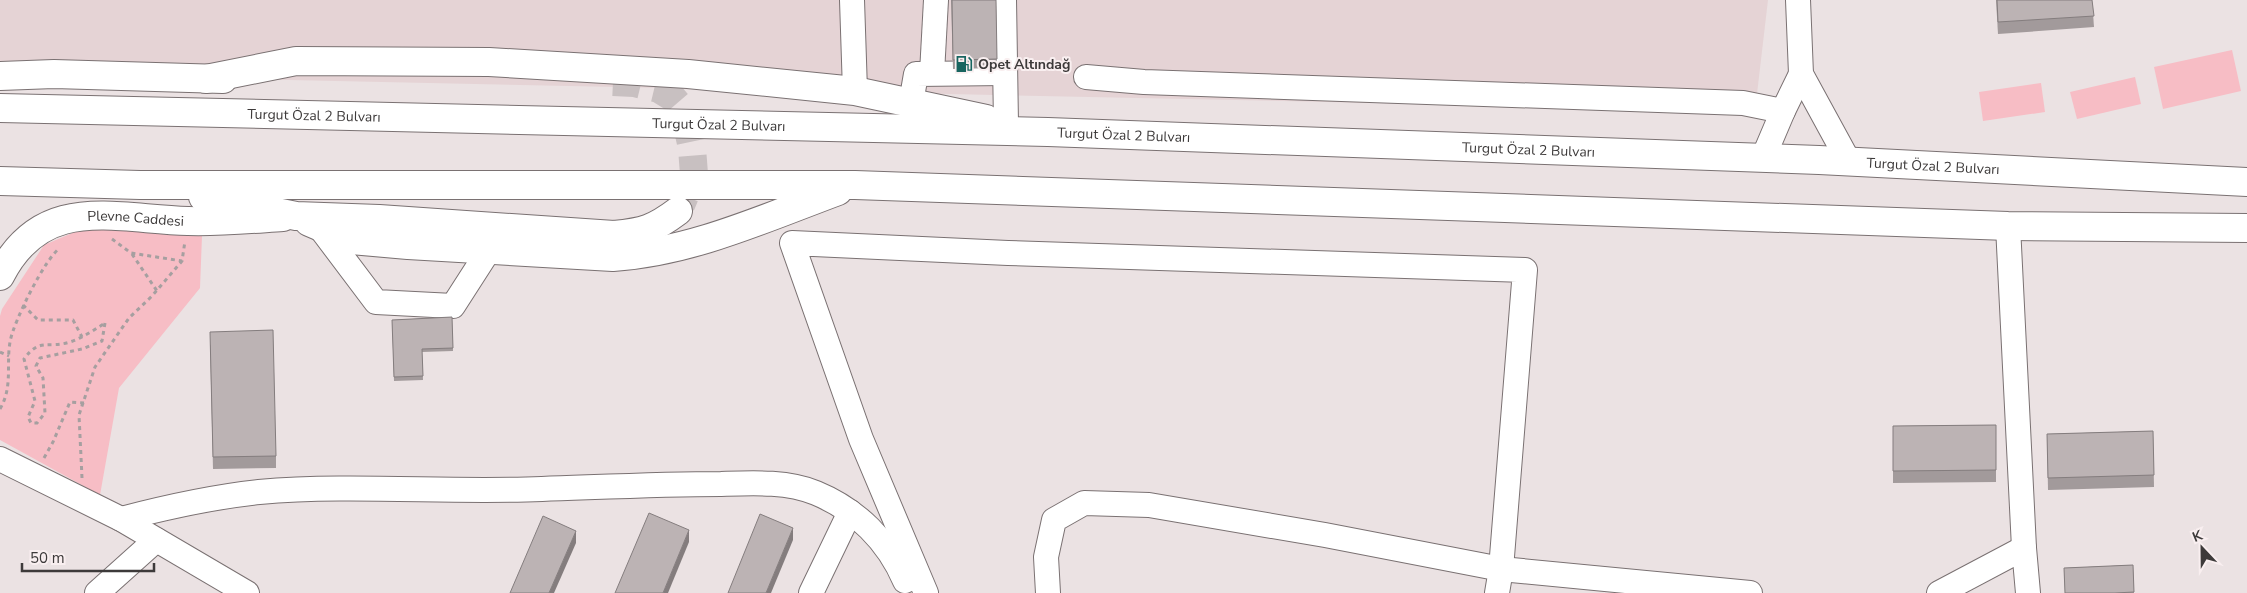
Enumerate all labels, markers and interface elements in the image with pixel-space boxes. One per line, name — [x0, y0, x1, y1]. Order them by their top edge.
fuel station icon: Opet Altındağ — [954, 54, 974, 74]
place label: Opet Altındağ — [978, 55, 1070, 74]
street label: Turgut Özal 2 Bulvarı — [247, 105, 381, 127]
street label: Turgut Özal 2 Bulvarı — [652, 114, 786, 136]
street label: Turgut Özal 2 Bulvarı — [1057, 123, 1191, 147]
street label: Turgut Özal 2 Bulvarı — [1461, 138, 1595, 162]
street label: Turgut Özal 2 Bulvarı — [1866, 153, 2000, 179]
street label: Plevne Caddesi — [87, 207, 184, 231]
north arrow — [2177, 523, 2227, 573]
text: K — [2189, 526, 2206, 547]
scale bar — [22, 540, 155, 572]
text: 50 m — [30, 548, 65, 568]

